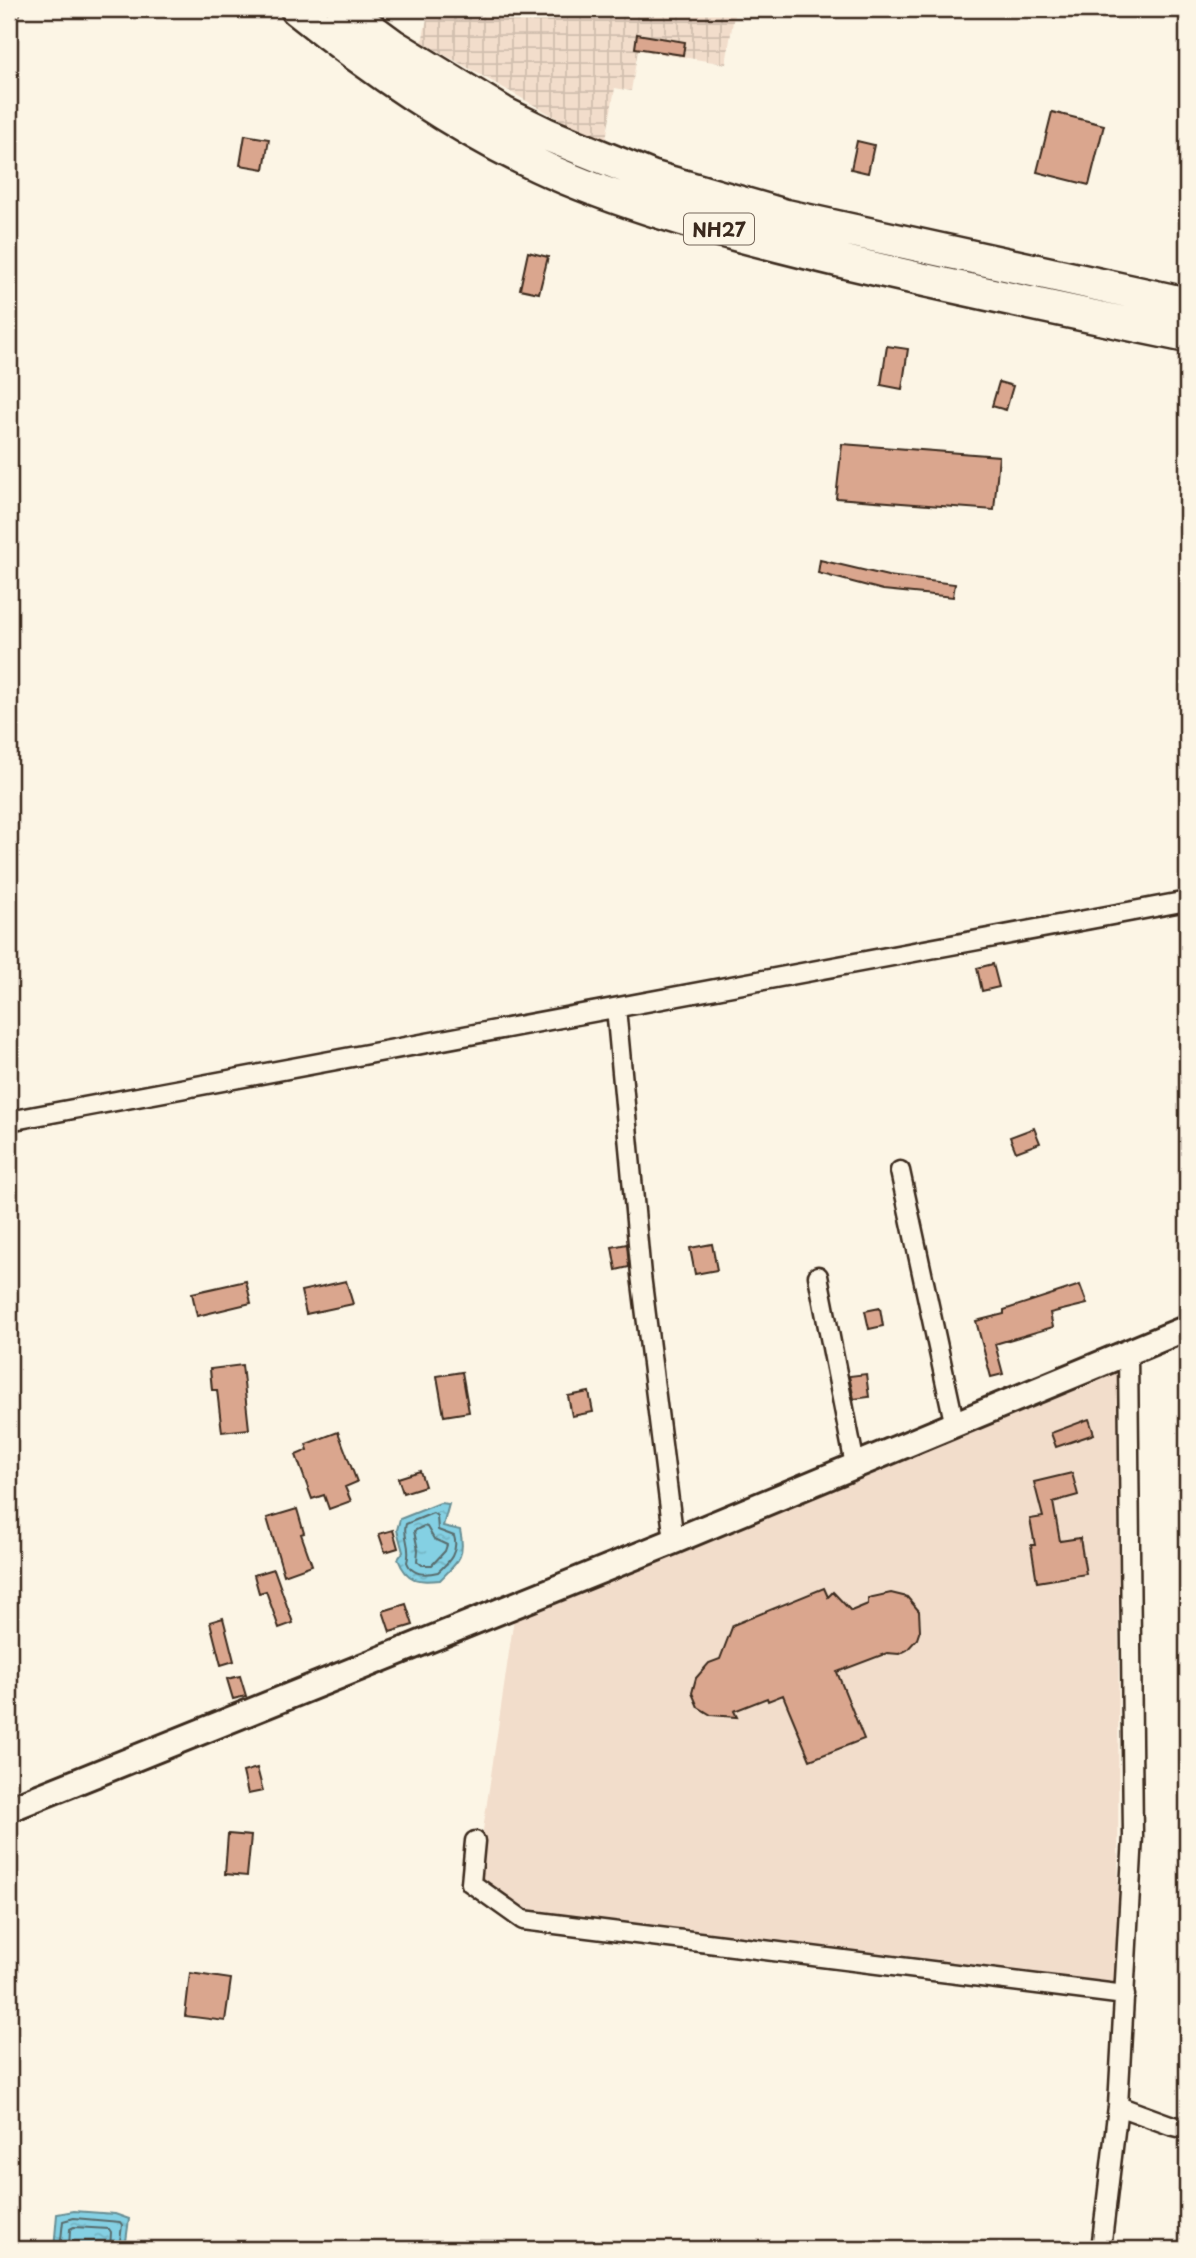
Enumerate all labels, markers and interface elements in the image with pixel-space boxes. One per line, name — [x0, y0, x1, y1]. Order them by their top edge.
road number: NH27 — [684, 214, 754, 244]

